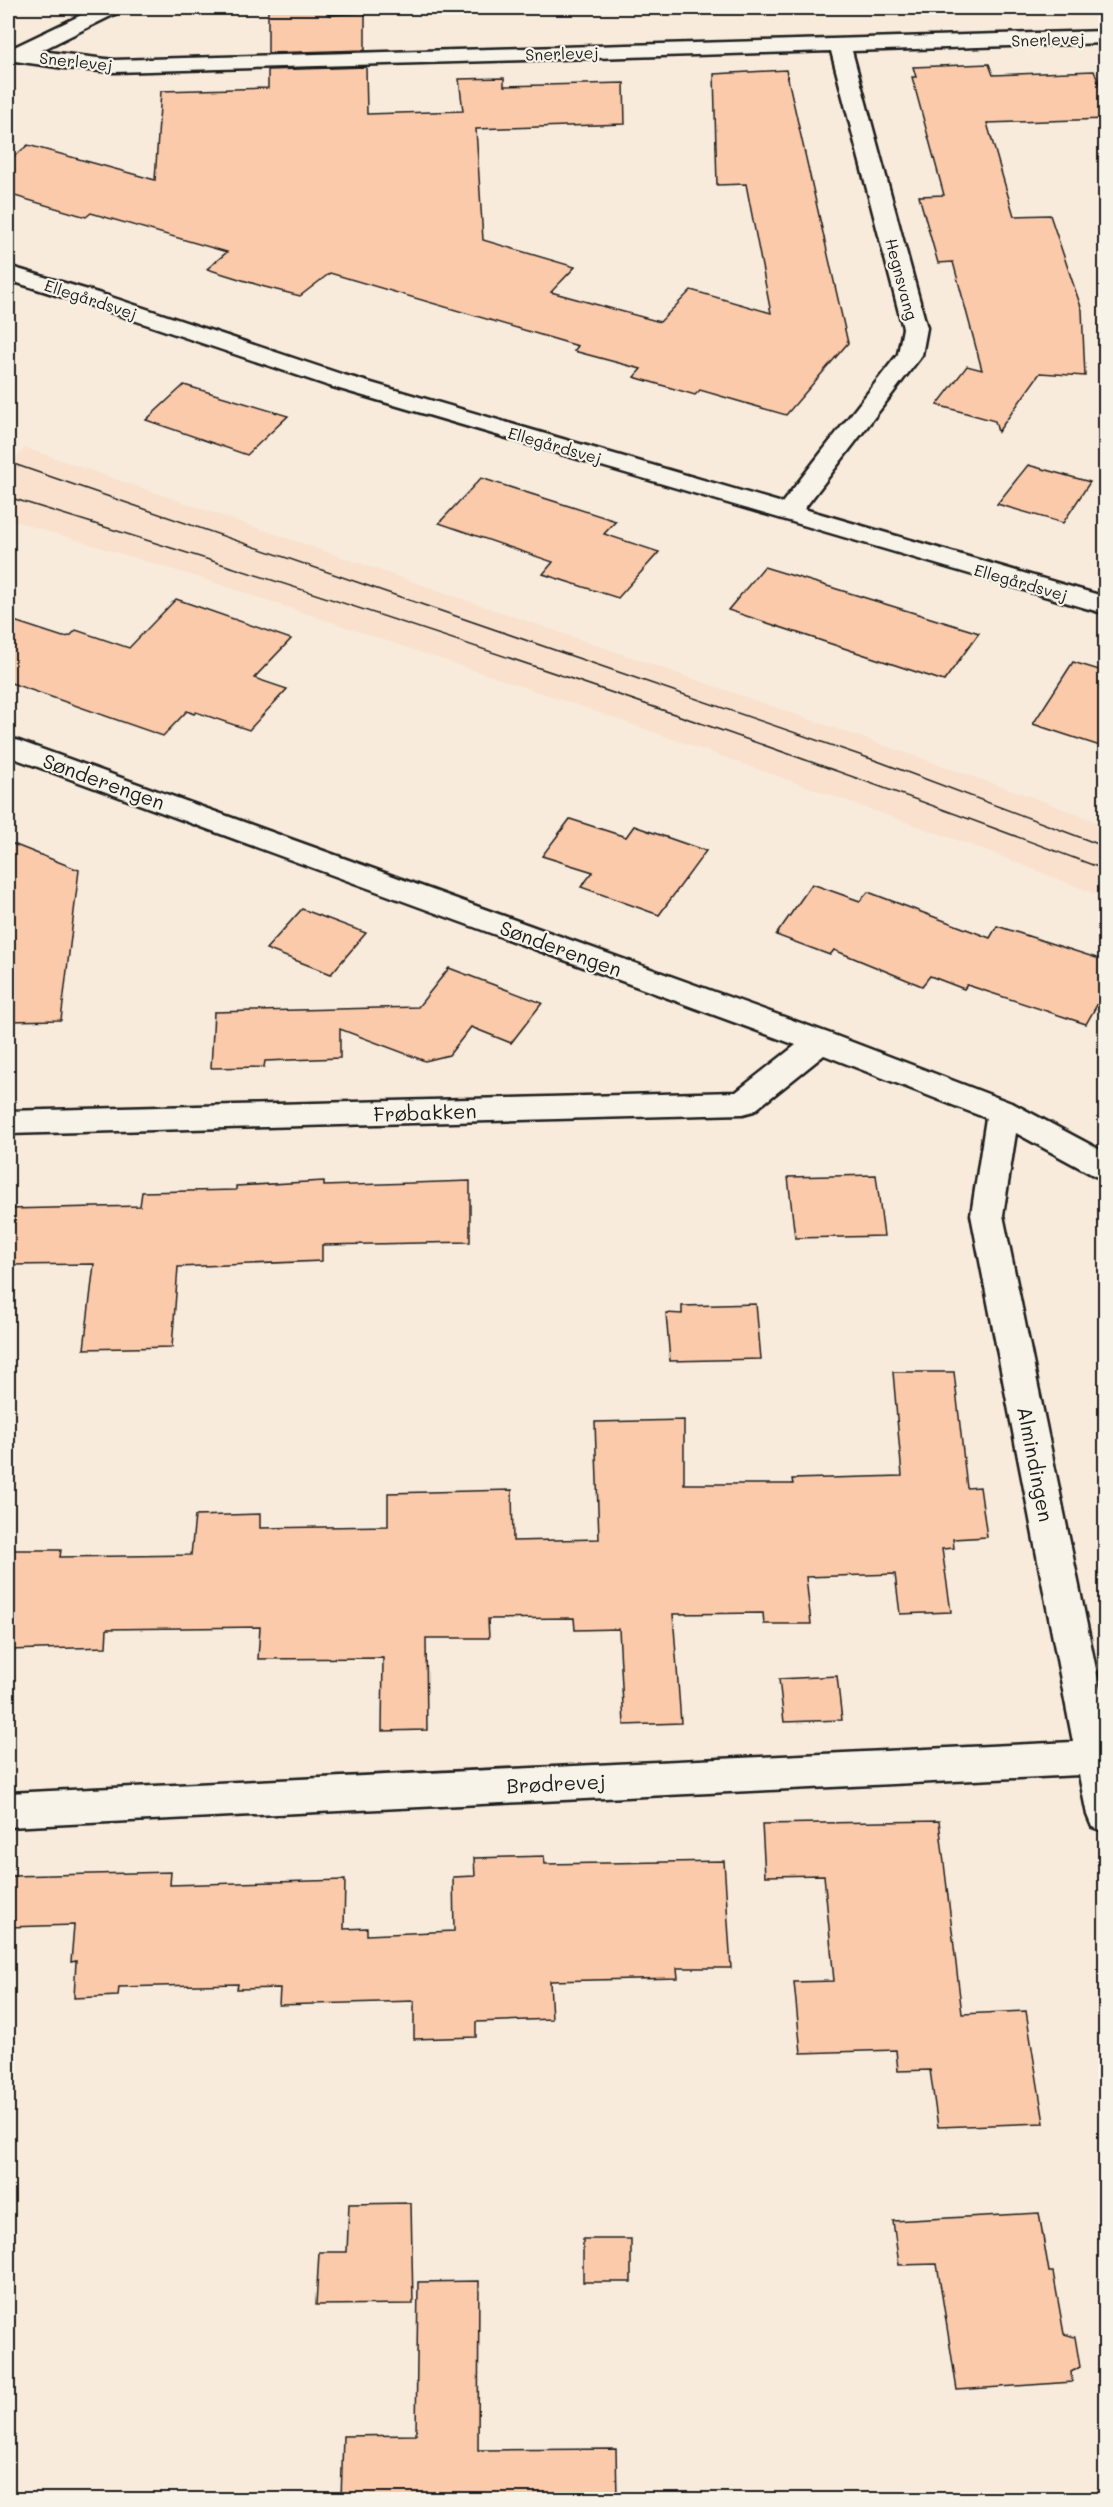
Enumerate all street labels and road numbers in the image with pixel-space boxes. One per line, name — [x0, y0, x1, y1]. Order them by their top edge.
street label: Snerlevej — [1011, 27, 1085, 51]
street label: Snerlevej — [525, 41, 599, 65]
street label: Snerlevej — [38, 47, 114, 75]
street label: Hegnsvang — [881, 236, 923, 322]
street label: Ellegårdsvej — [42, 274, 140, 324]
street label: Ellegårdsvej — [506, 422, 604, 468]
street label: Ellegårdsvej — [972, 559, 1070, 605]
street label: Sønderengen — [39, 747, 169, 815]
street label: Sønderengen — [496, 914, 626, 982]
street label: Frøbakken — [373, 1097, 477, 1127]
street label: Almindingen — [1012, 1404, 1060, 1524]
street label: Brødrevej — [506, 1767, 606, 1799]

